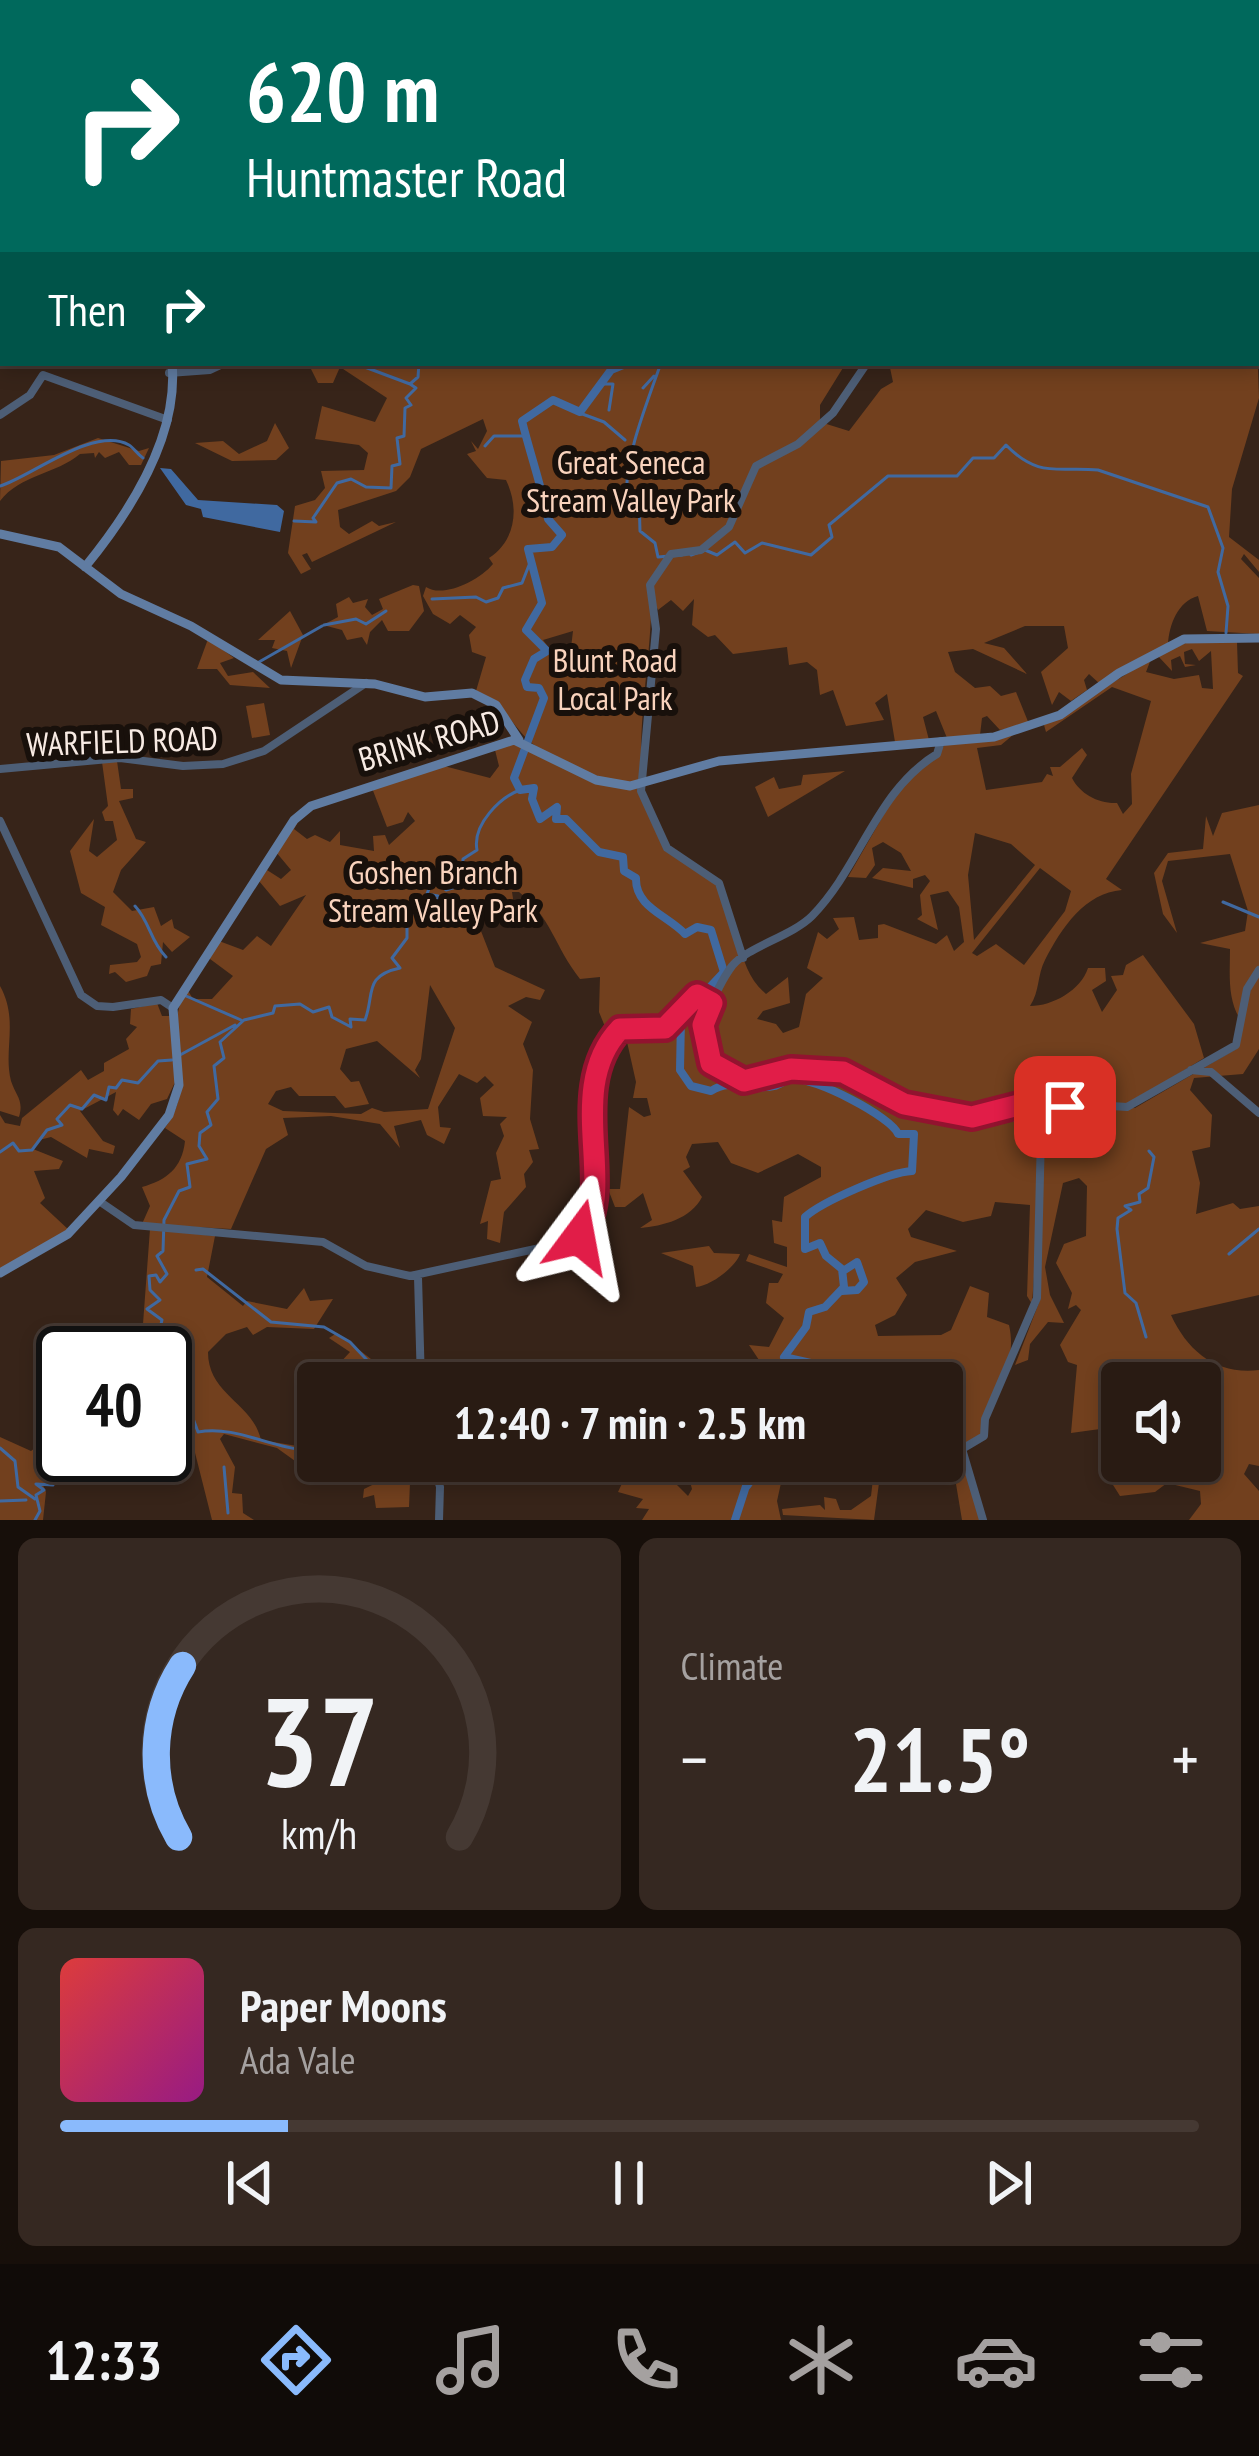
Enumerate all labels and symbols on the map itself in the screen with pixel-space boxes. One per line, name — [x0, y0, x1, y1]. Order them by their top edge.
park label: Great Seneca Stream Valley Park — [526, 440, 736, 521]
park label: Blunt Road Local Park — [553, 638, 677, 719]
street label: BRINK ROAD — [353, 699, 504, 780]
street label: WARFIELD ROAD — [26, 716, 218, 765]
park label: Goshen Branch Stream Valley Park — [328, 850, 538, 931]
pin — [1014, 1056, 1116, 1158]
position arrow — [516, 1174, 642, 1300]
speed limit sign: 40 — [36, 1326, 192, 1482]

